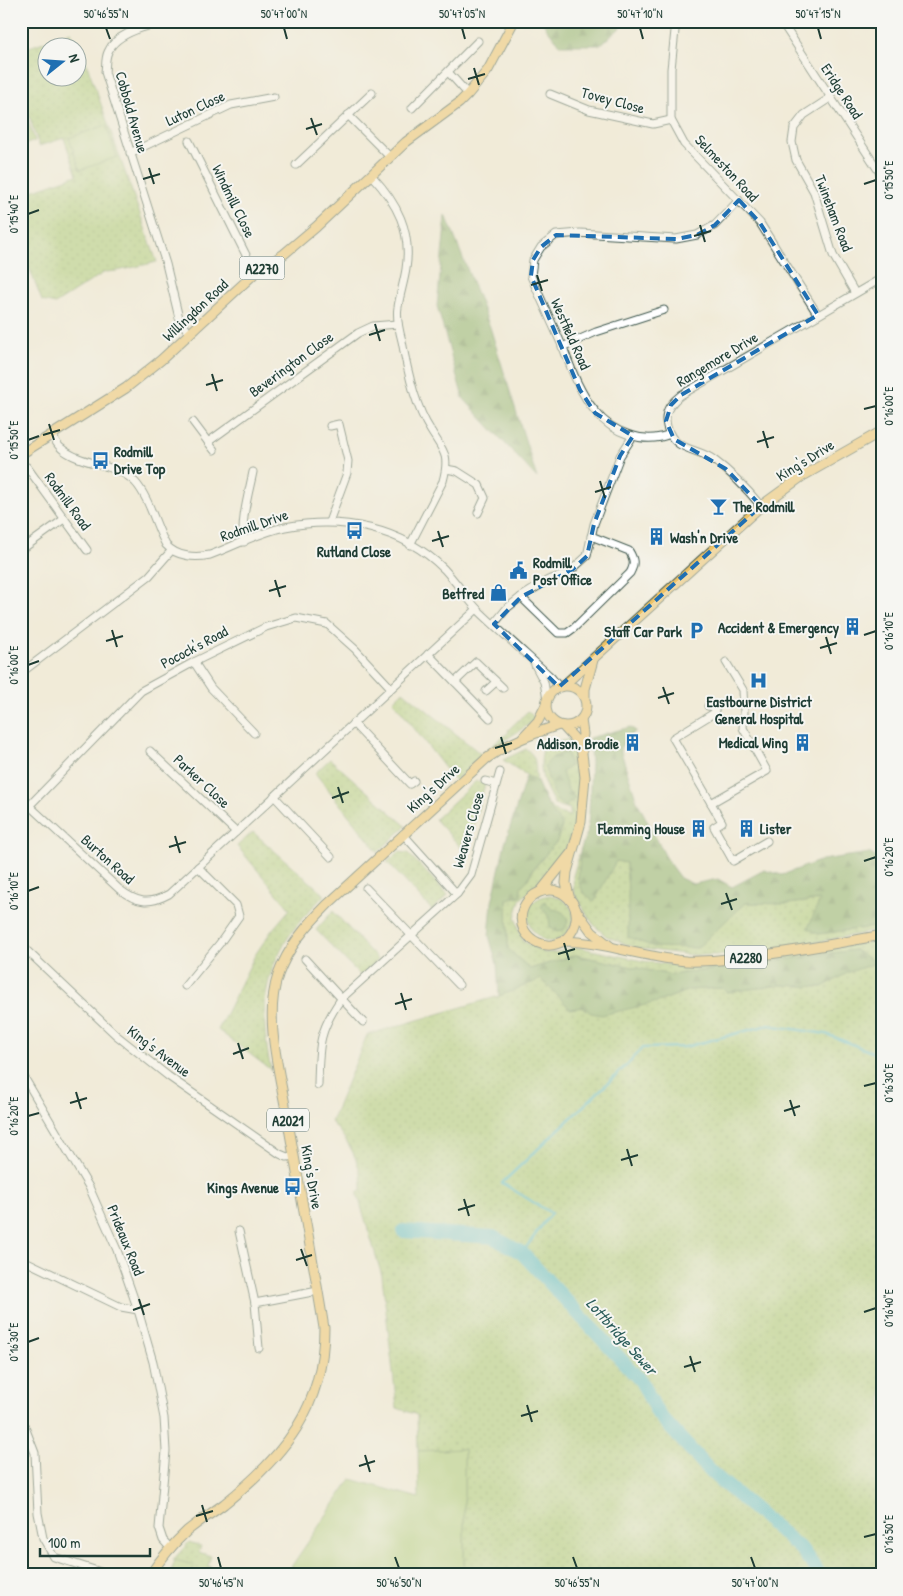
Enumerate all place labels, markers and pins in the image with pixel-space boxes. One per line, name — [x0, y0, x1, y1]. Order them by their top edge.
place label: Rodmill Drive Top — [114, 441, 166, 480]
bus stop icon: Rodmill Drive Top — [90, 450, 110, 470]
bar icon: The Rodmill — [709, 496, 729, 516]
place label: The Rodmill — [732, 496, 795, 517]
bus stop icon: Rutland Close — [344, 520, 364, 540]
building icon: Wash'n Drive — [646, 527, 666, 547]
place label: Wash'n Drive — [670, 527, 738, 548]
place label: Rutland Close — [317, 541, 391, 562]
place label: Rodmill Post Office — [533, 552, 592, 590]
public building icon: Rodmill Post Office — [509, 561, 529, 581]
place label: Betfred — [442, 583, 484, 604]
shop icon: Betfred — [488, 583, 508, 603]
place label: Accident & Emergency — [718, 617, 840, 639]
building icon: Accident & Emergency — [843, 617, 863, 637]
place label: Staff Car Park — [604, 621, 683, 642]
parking icon: Staff Car Park — [686, 621, 706, 641]
hospital icon: Eastbourne District General Hospital — [749, 670, 769, 690]
place label: Eastbourne District General Hospital — [706, 691, 812, 730]
place label: Medical Wing — [719, 732, 788, 754]
building icon: Medical Wing — [792, 732, 812, 752]
place label: Addison, Brodie — [537, 733, 619, 754]
building icon: Addison, Brodie — [623, 733, 643, 753]
place label: Flemming House — [597, 818, 685, 840]
building icon: Flemming House — [689, 818, 709, 838]
building icon: Lister — [736, 818, 756, 838]
place label: Lister — [760, 818, 792, 839]
place label: Kings Avenue — [207, 1177, 279, 1199]
bus stop icon: Kings Avenue — [283, 1177, 303, 1197]

